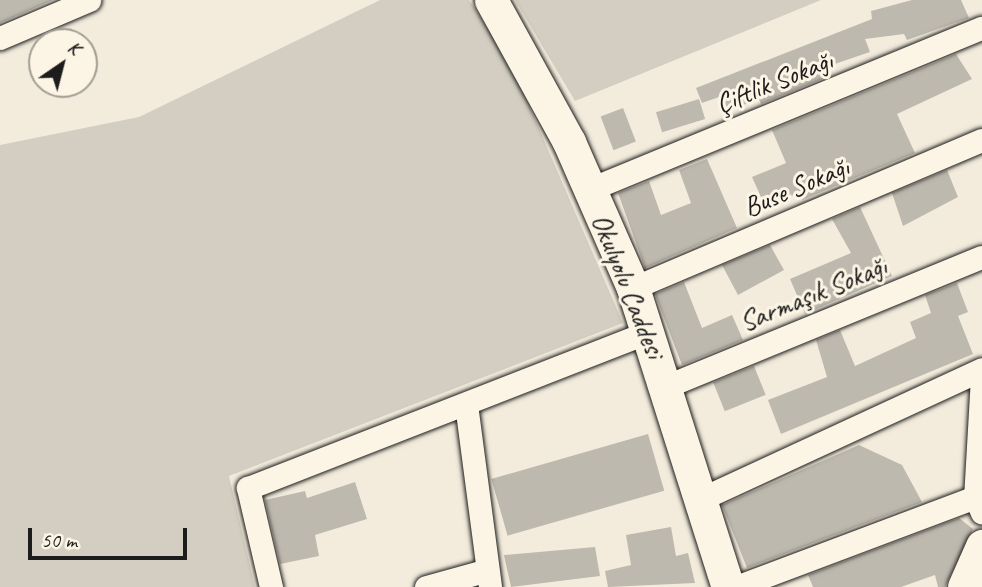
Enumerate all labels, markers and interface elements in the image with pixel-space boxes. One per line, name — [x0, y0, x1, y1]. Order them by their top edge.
north arrow — [28, 28, 98, 98]
text: K — [63, 35, 85, 60]
street label: Çiftlik Sokağı — [711, 44, 837, 120]
street label: Buse Sokağı — [739, 150, 853, 224]
street label: Okulyolu Caddesi — [584, 209, 672, 363]
street label: Sarmaşık Sokağı — [735, 249, 891, 339]
scale bar — [32, 514, 191, 558]
text: 50 m — [41, 527, 77, 553]

